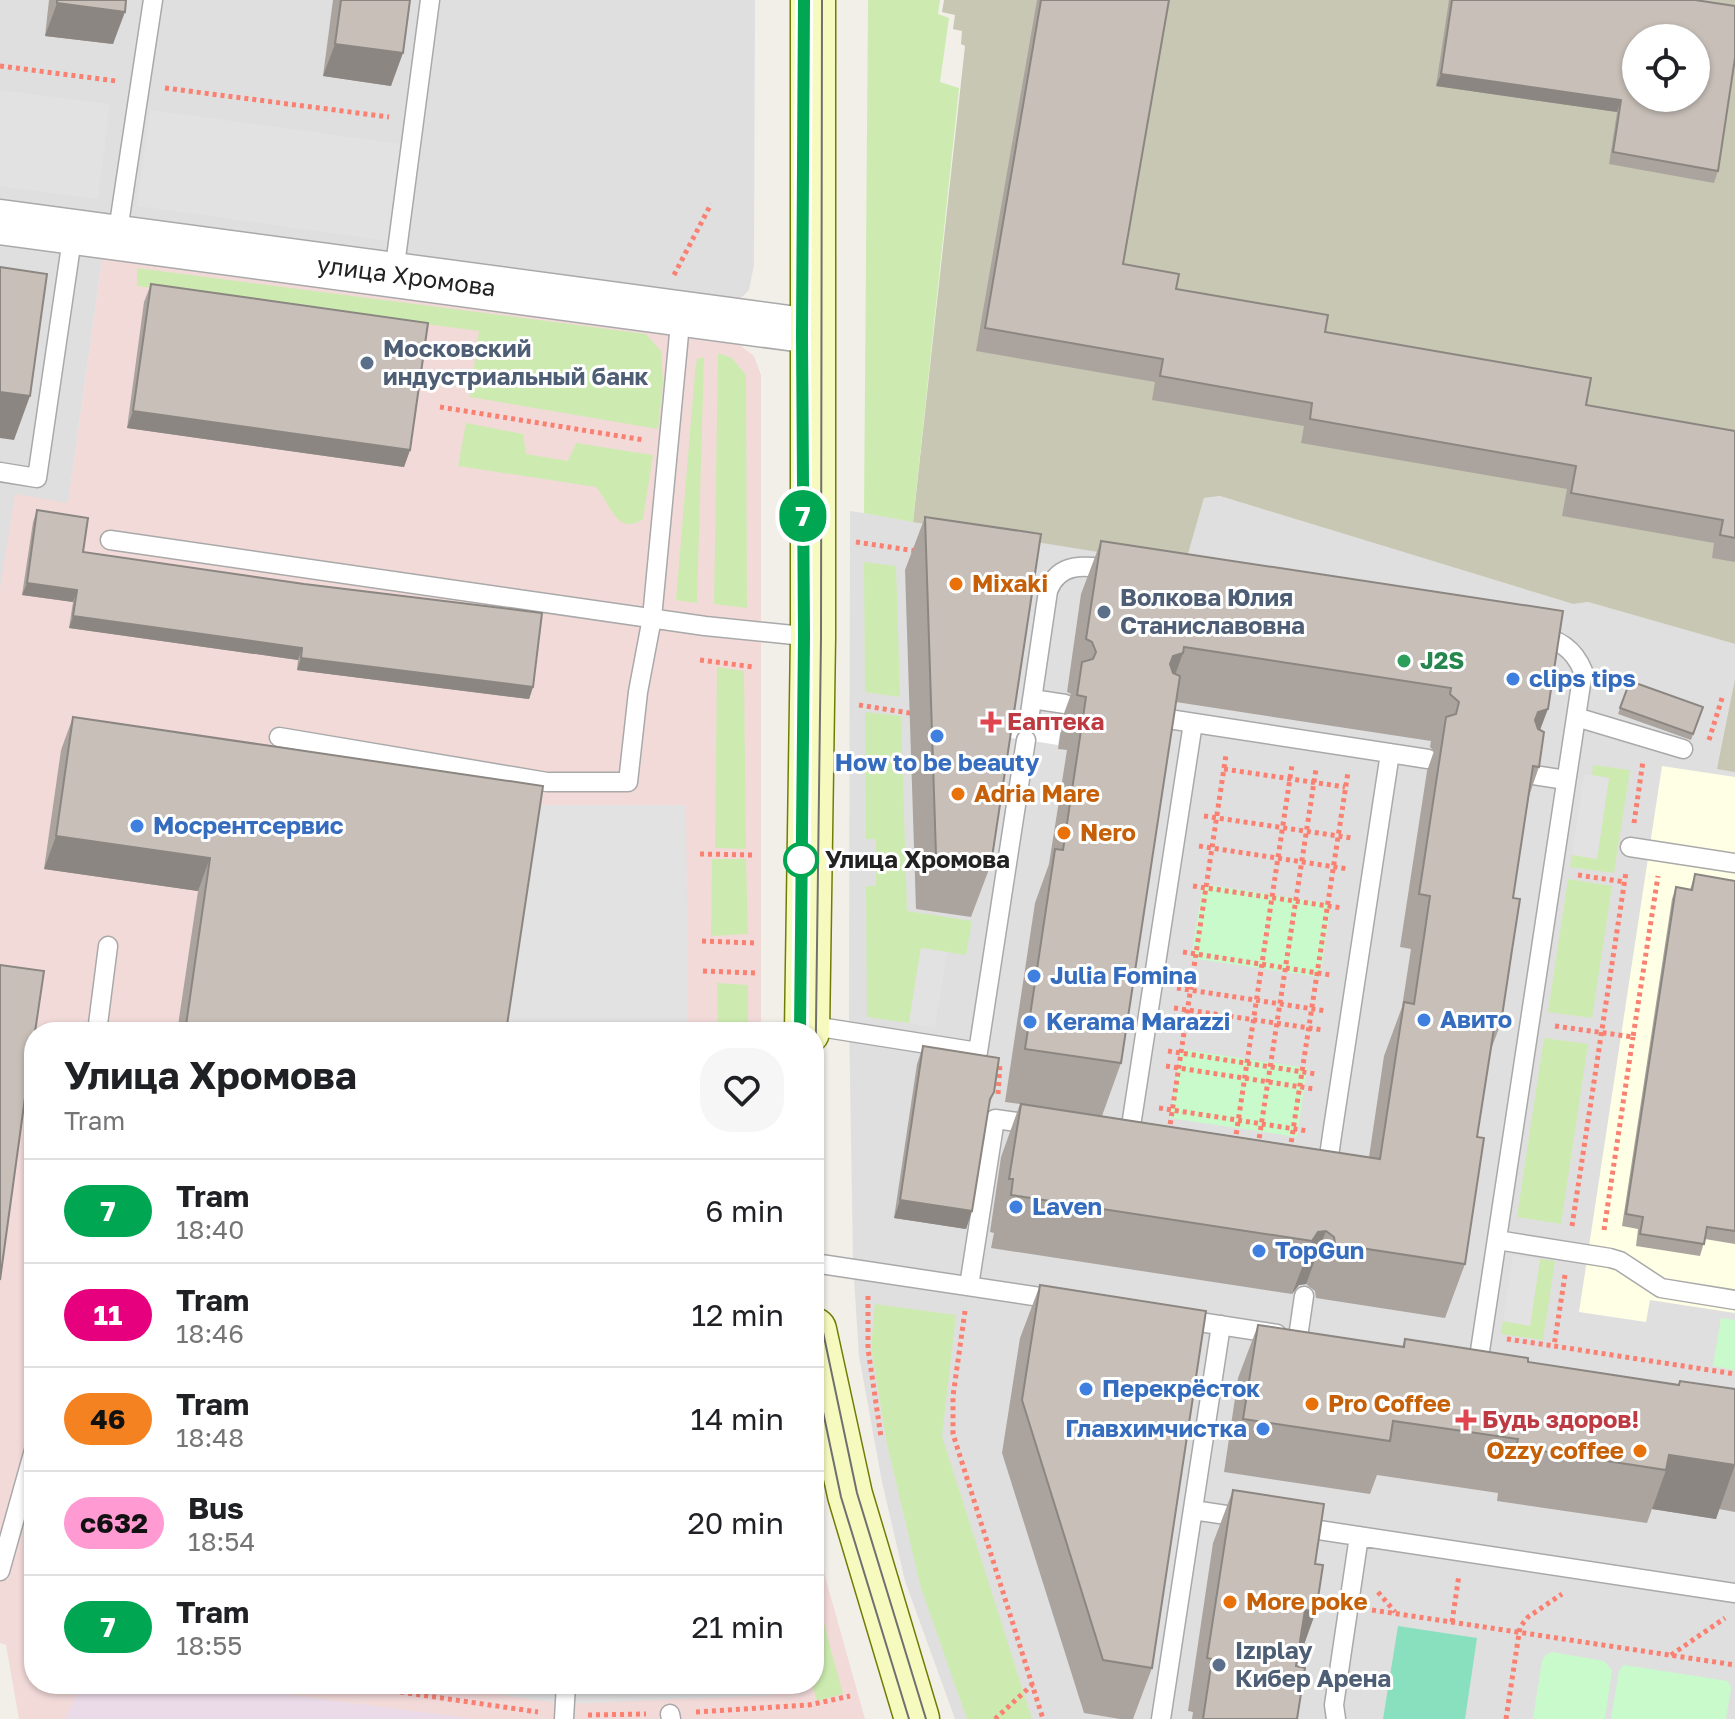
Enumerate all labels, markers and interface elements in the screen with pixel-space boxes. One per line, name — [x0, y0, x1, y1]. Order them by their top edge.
map controls — [1622, 24, 1710, 112]
button: locate — [1622, 24, 1710, 112]
street label: улица Хромова — [315, 249, 498, 301]
place label: Московский индустриальный банк — [383, 333, 649, 390]
marker: Московский индустриальный банк — [358, 354, 376, 372]
line badge: 7 — [777, 490, 829, 542]
text: 7 — [795, 499, 811, 532]
place label: Mixaki — [972, 568, 1048, 597]
marker: Mixaki — [947, 575, 965, 593]
place label: Волкова Юлия Станиславовна — [1120, 582, 1305, 639]
marker: Волкова Юлия Станиславовна — [1095, 603, 1113, 621]
place label: J2S — [1420, 645, 1464, 674]
marker: J2S — [1395, 652, 1413, 670]
place label: clips tips — [1529, 663, 1636, 692]
marker: clips tips — [1504, 670, 1522, 688]
place label: Еаптека — [1007, 706, 1104, 735]
marker: Еаптека — [982, 713, 1000, 731]
marker: How to be beauty — [928, 727, 946, 745]
place label: How to be beauty — [835, 747, 1040, 776]
place label: Adria Mare — [974, 778, 1100, 807]
marker: Adria Mare — [949, 785, 967, 803]
place label: Мосрентсервис — [153, 810, 344, 839]
marker: Мосрентсервис — [128, 817, 146, 835]
place label: Nero — [1080, 817, 1136, 846]
marker: Nero — [1055, 824, 1073, 842]
marker: Улица Хромова — [784, 843, 818, 877]
place label: Улица Хромова — [825, 844, 1010, 873]
place label: Julia Fomina — [1050, 960, 1197, 989]
marker: Julia Fomina — [1025, 967, 1043, 985]
place label: Авито — [1440, 1004, 1512, 1033]
place label: Kerama Marazzi — [1046, 1006, 1230, 1035]
marker: Авито — [1415, 1011, 1433, 1029]
marker: Kerama Marazzi — [1021, 1013, 1039, 1031]
button: heart — [700, 1048, 784, 1132]
text: Улица Хромова — [64, 1052, 357, 1097]
text: Tram — [64, 1105, 125, 1136]
text: Tram — [176, 1178, 249, 1214]
place label: Laven — [1032, 1191, 1102, 1220]
text: 6 min — [705, 1193, 784, 1229]
text: 7 — [100, 1194, 116, 1227]
marker: Laven — [1007, 1198, 1025, 1216]
text: 18:40 — [176, 1214, 244, 1245]
place label: TopGun — [1275, 1235, 1364, 1264]
marker: TopGun — [1250, 1242, 1268, 1260]
text: Tram — [176, 1282, 249, 1318]
text: 12 min — [692, 1297, 784, 1333]
text: 11 — [94, 1298, 122, 1331]
text: 18:46 — [176, 1318, 244, 1349]
place label: Перекрёсток — [1102, 1373, 1260, 1402]
marker: Перекрёсток — [1077, 1380, 1095, 1398]
text: Tram — [176, 1386, 249, 1422]
place label: Pro Coffee — [1328, 1388, 1451, 1417]
marker: Pro Coffee — [1303, 1395, 1321, 1413]
text: 14 min — [691, 1401, 784, 1437]
text: 46 — [90, 1402, 126, 1435]
place label: Будь здоров! — [1482, 1404, 1639, 1433]
marker: Будь здоров! — [1457, 1411, 1475, 1429]
place label: Главхимчистка — [1065, 1413, 1247, 1442]
marker: Главхимчистка — [1254, 1420, 1272, 1438]
text: 18:48 — [176, 1422, 244, 1453]
place label: Ozzy coffee — [1486, 1435, 1624, 1464]
marker: Ozzy coffee — [1631, 1442, 1649, 1460]
text: Bus — [188, 1490, 244, 1526]
text: 20 min — [687, 1505, 784, 1541]
text: с632 — [80, 1506, 148, 1539]
text: 18:54 — [188, 1526, 255, 1557]
place label: More poke — [1246, 1586, 1368, 1615]
marker: More poke — [1221, 1593, 1239, 1611]
text: Tram — [176, 1594, 249, 1630]
text: 21 min — [692, 1609, 784, 1645]
text: 7 — [100, 1610, 116, 1643]
text: 18:55 — [176, 1630, 242, 1661]
place label: Izıplay Кибер Арена — [1235, 1635, 1391, 1692]
marker: Izıplay Кибер Арена — [1210, 1656, 1228, 1674]

